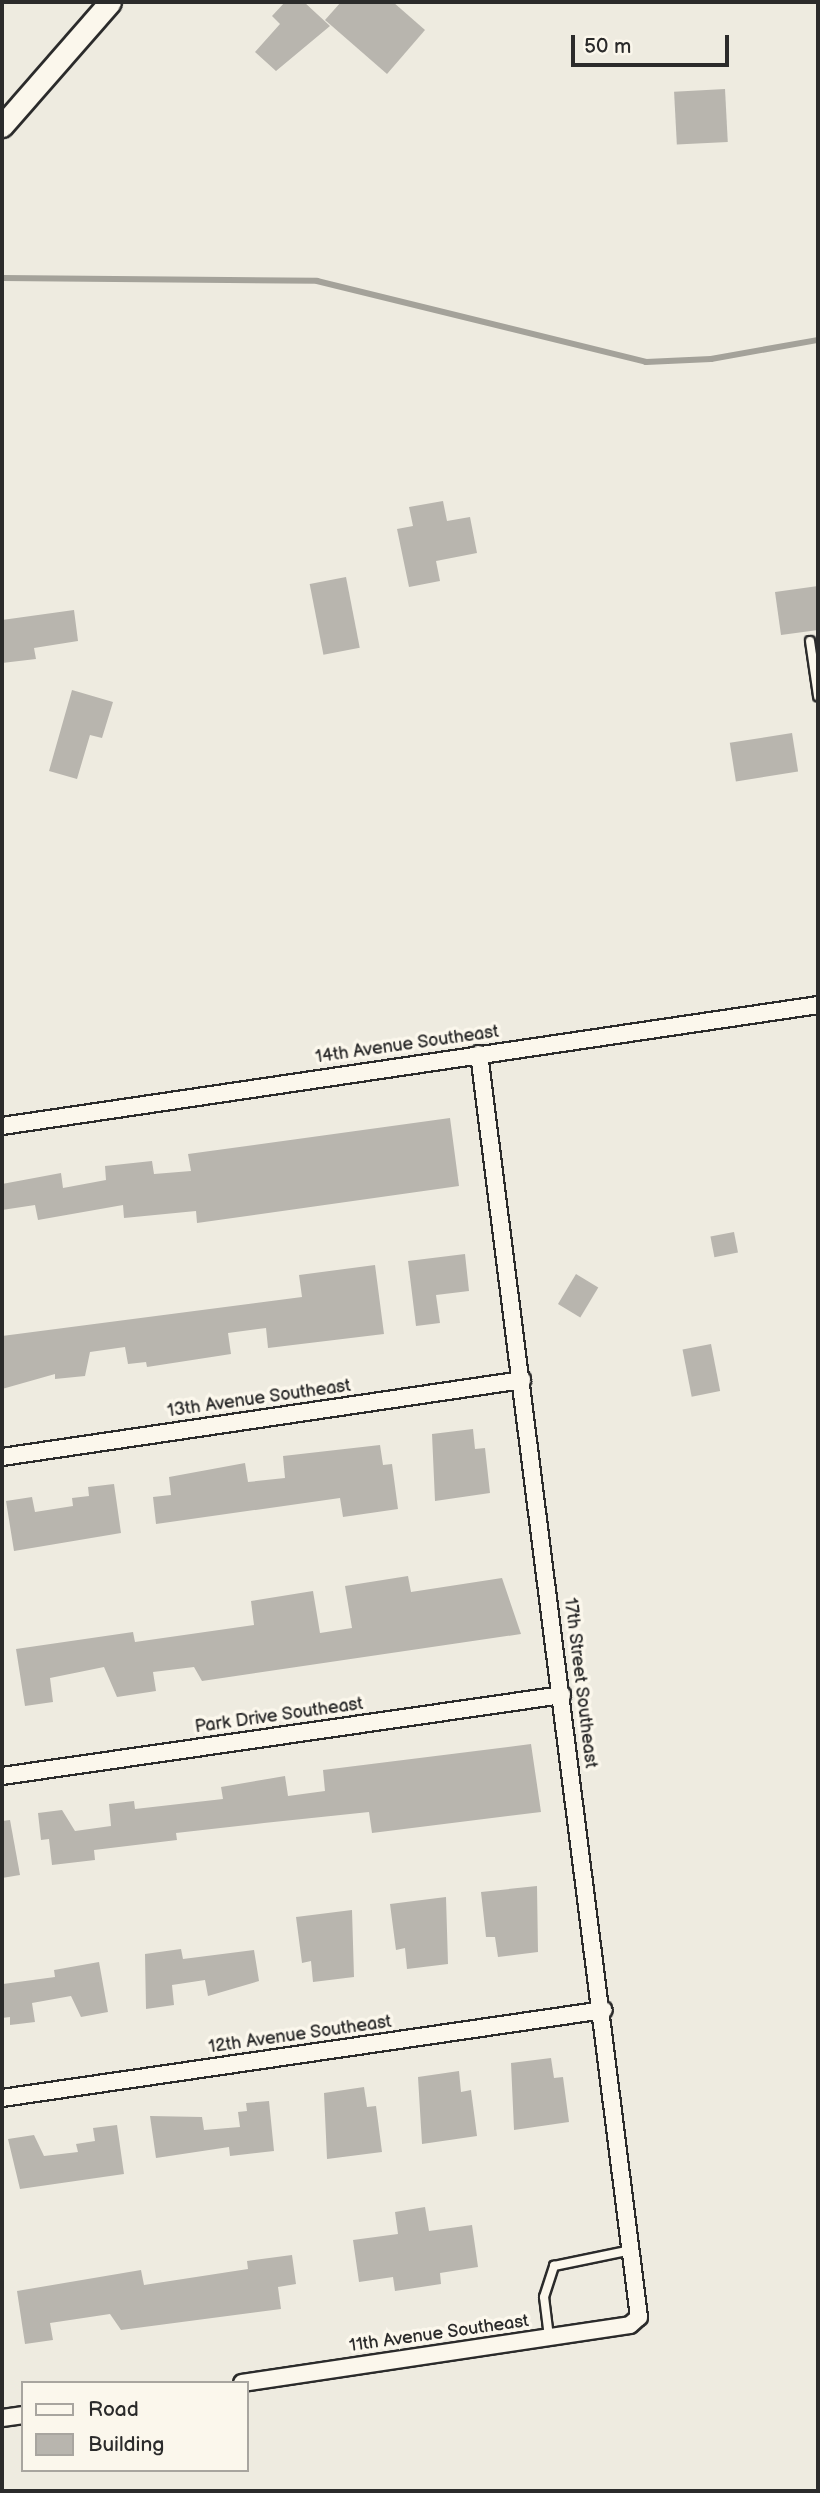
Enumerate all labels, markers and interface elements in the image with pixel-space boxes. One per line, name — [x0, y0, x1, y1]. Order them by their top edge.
scale bar — [575, 21, 732, 65]
text: 50 m — [584, 34, 631, 59]
street label: 14th Avenue Southeast — [314, 1021, 500, 1069]
street label: 13th Avenue Southeast — [166, 1375, 352, 1423]
street label: 17th Street Southeast — [559, 1596, 601, 1770]
street label: Park Drive Southeast — [193, 1693, 365, 1739]
street label: 12th Avenue Southeast — [207, 2011, 393, 2059]
street label: 11th Avenue Southeast — [348, 2311, 530, 2357]
legend — [21, 2381, 248, 2472]
text: Road — [88, 2397, 139, 2422]
text: Building — [88, 2432, 164, 2457]

